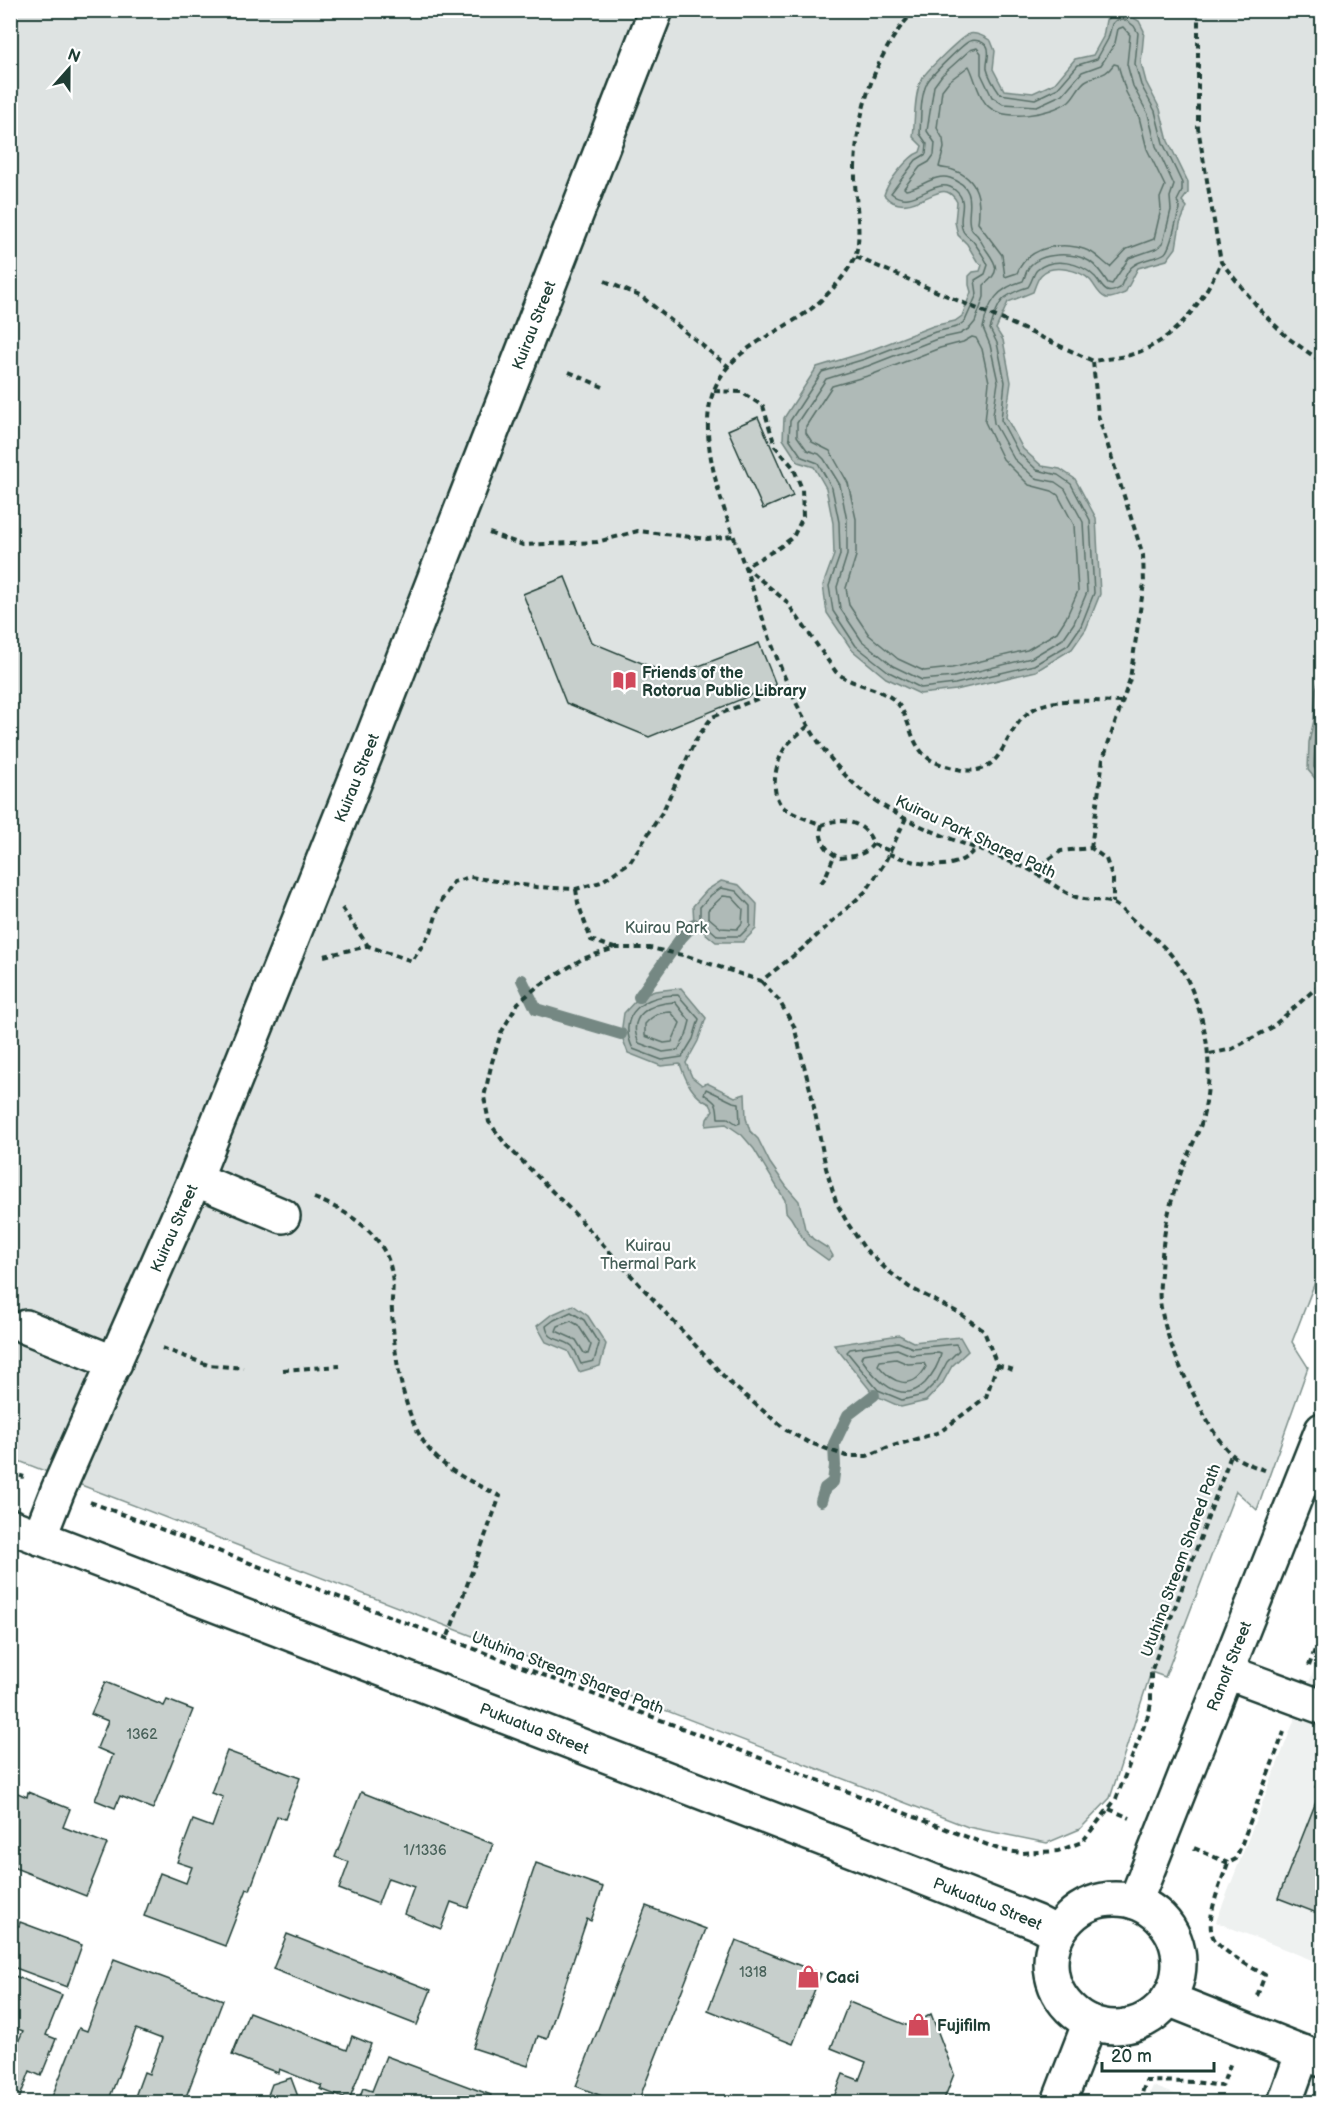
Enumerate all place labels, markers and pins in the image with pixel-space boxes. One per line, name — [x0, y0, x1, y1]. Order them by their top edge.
place label: Friends of the Rotorua Public Library — [642, 664, 807, 701]
library icon: Friends of the Rotorua Public Library — [611, 668, 637, 694]
shop icon: Caci — [795, 1964, 821, 1990]
place label: Caci — [826, 1969, 859, 1988]
shop icon: Fujifilm — [906, 2012, 932, 2038]
place label: Fujifilm — [937, 2017, 991, 2036]

